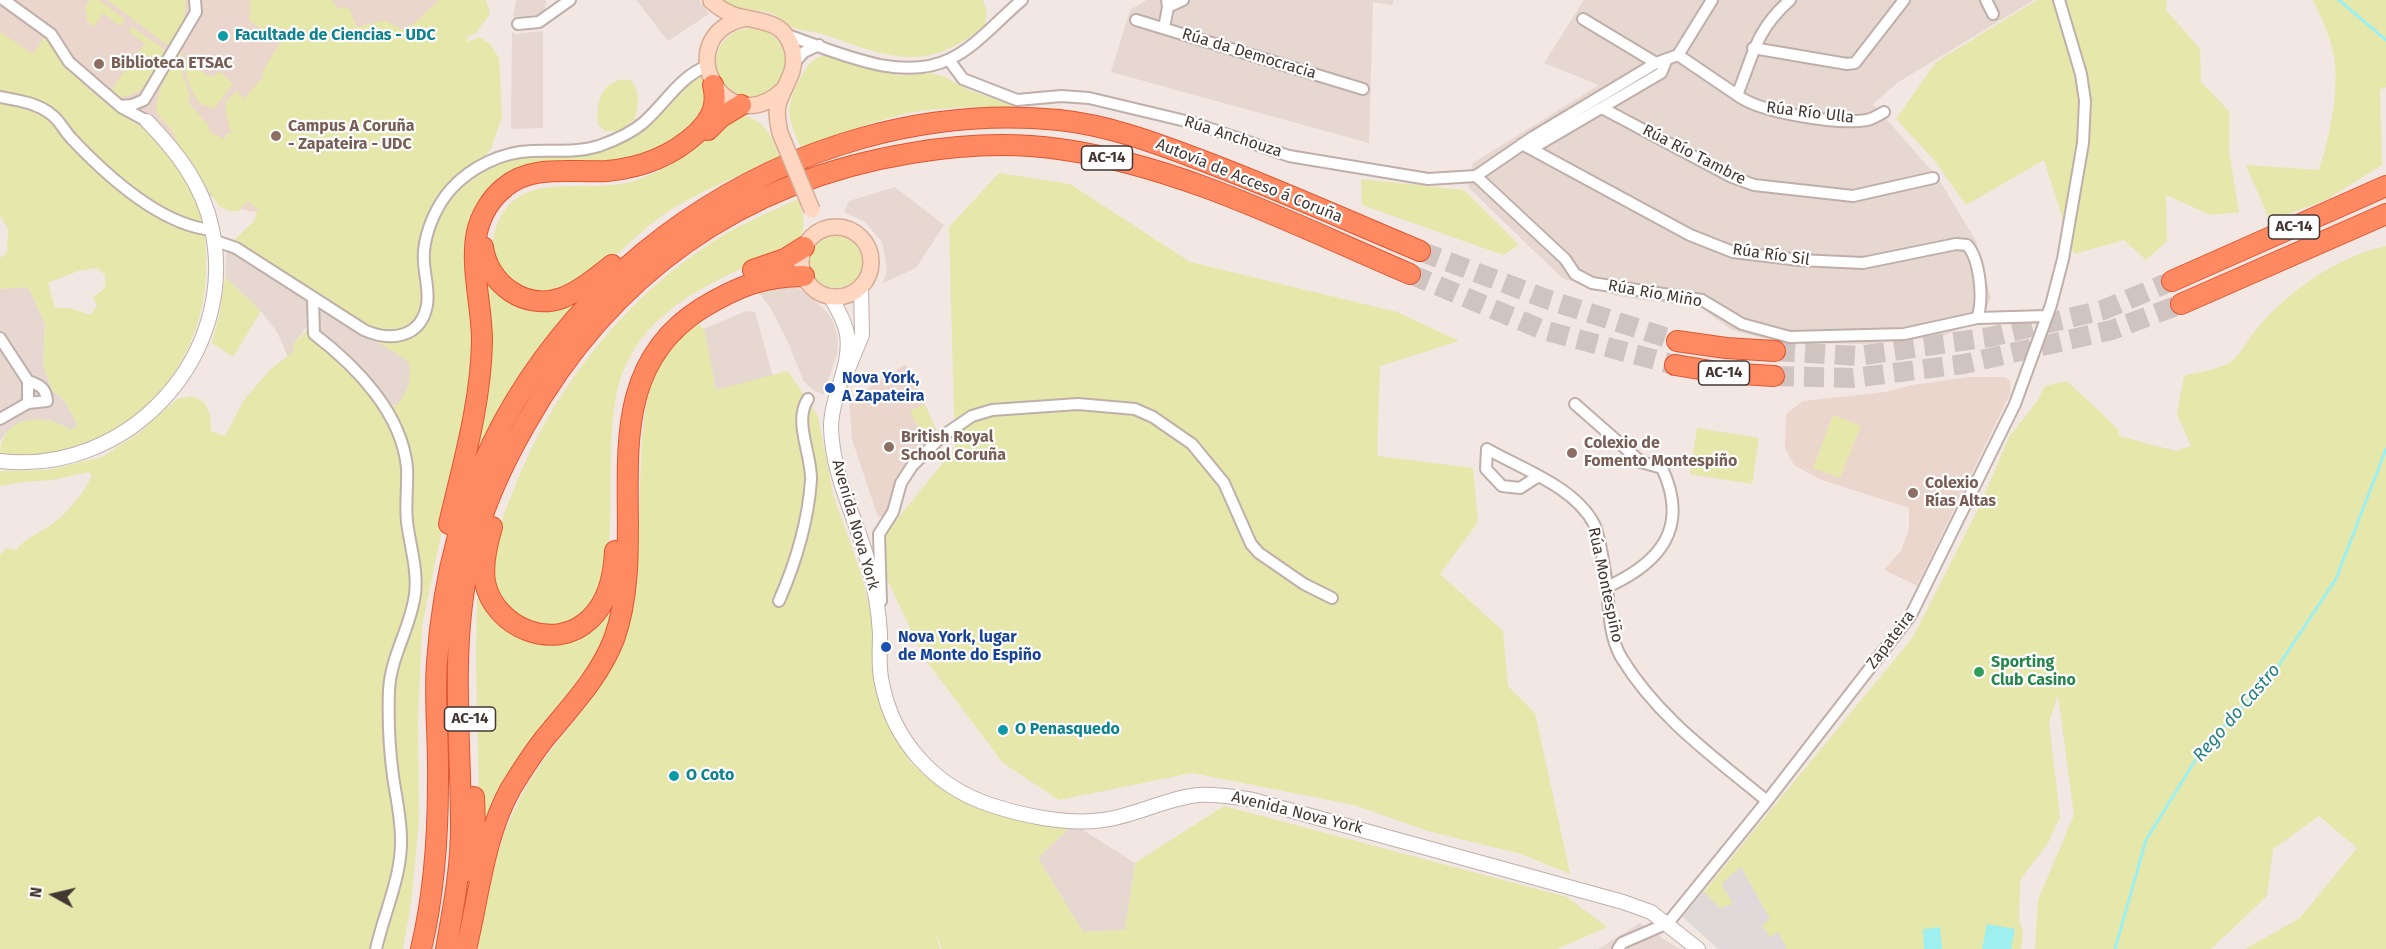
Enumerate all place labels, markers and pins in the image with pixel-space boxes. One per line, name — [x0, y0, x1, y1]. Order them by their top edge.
place label: Facultade de Ciencias - UDC — [235, 26, 436, 46]
marker: Facultade de Ciencias - UDC — [216, 29, 230, 43]
place label: Biblioteca ETSAC — [111, 54, 233, 74]
marker: Biblioteca ETSAC — [92, 57, 106, 71]
place label: Campus A Coruña - Zapateira - UDC — [288, 117, 415, 155]
marker: Campus A Coruña - Zapateira - UDC — [269, 129, 283, 143]
place label: Nova York, A Zapateira — [842, 369, 925, 407]
marker: Nova York, A Zapateira — [823, 381, 837, 395]
place label: British Royal School Coruña — [901, 428, 1006, 466]
place label: Colexio de Fomento Montespiño — [1584, 434, 1737, 472]
marker: British Royal School Coruña — [882, 440, 896, 454]
marker: Colexio de Fomento Montespiño — [1565, 446, 1579, 460]
place label: Colexio Rías Altas — [1925, 474, 1996, 512]
marker: Colexio Rías Altas — [1906, 486, 1920, 500]
place label: Nova York, lugar de Monte do Espiño — [898, 628, 1041, 666]
marker: Nova York, lugar de Monte do Espiño — [879, 640, 893, 654]
place label: Sporting Club Casino — [1991, 653, 2076, 691]
marker: Sporting Club Casino — [1972, 665, 1986, 679]
place label: O Penasquedo — [1015, 720, 1120, 740]
marker: O Penasquedo — [996, 723, 1010, 737]
place label: O Coto — [686, 766, 734, 786]
marker: O Coto — [667, 769, 681, 783]

